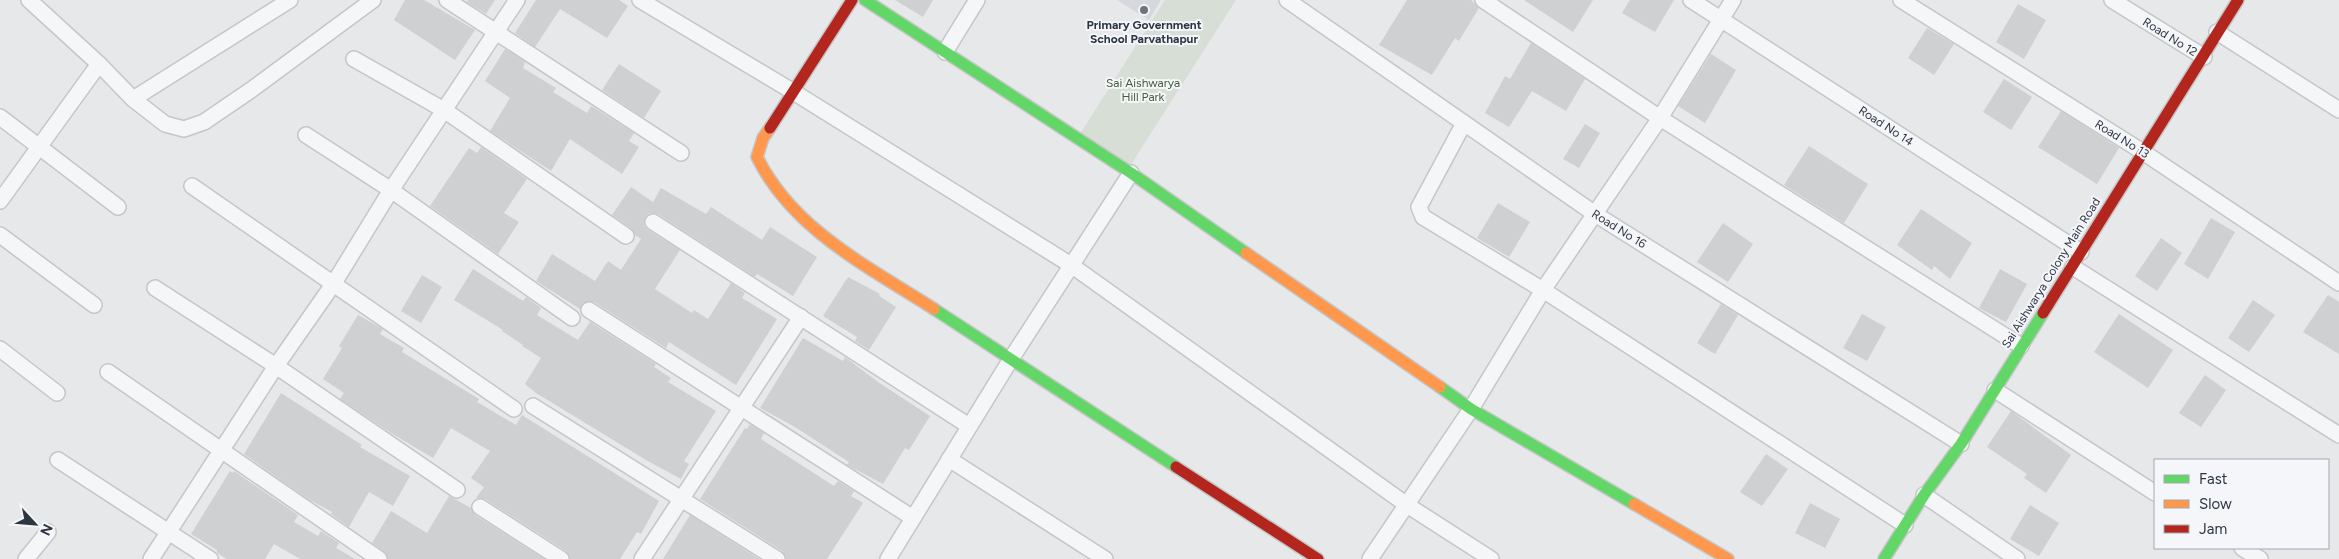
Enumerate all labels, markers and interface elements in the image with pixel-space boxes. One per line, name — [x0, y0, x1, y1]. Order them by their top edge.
marker: Primary Government School Parvathapur — [1138, 4, 1150, 16]
street label: Road No 12 — [2140, 15, 2200, 59]
place label: Primary Government School Parvathapur — [1087, 18, 1202, 46]
park label: Sai Aishwarya Hill Park — [1106, 76, 1180, 104]
street label: Road No 14 — [1856, 103, 1916, 149]
street label: Road No 13 — [2092, 117, 2152, 161]
street label: Sai Aishwarya Colony Main Road — [1999, 195, 2103, 351]
street label: Road No 16 — [1589, 207, 1649, 251]
legend — [2154, 459, 2329, 549]
text: Fast — [2199, 470, 2228, 488]
text: Slow — [2199, 495, 2232, 513]
north arrow — [10, 499, 60, 549]
text: Jam — [2199, 520, 2227, 538]
text: N — [36, 521, 56, 538]

